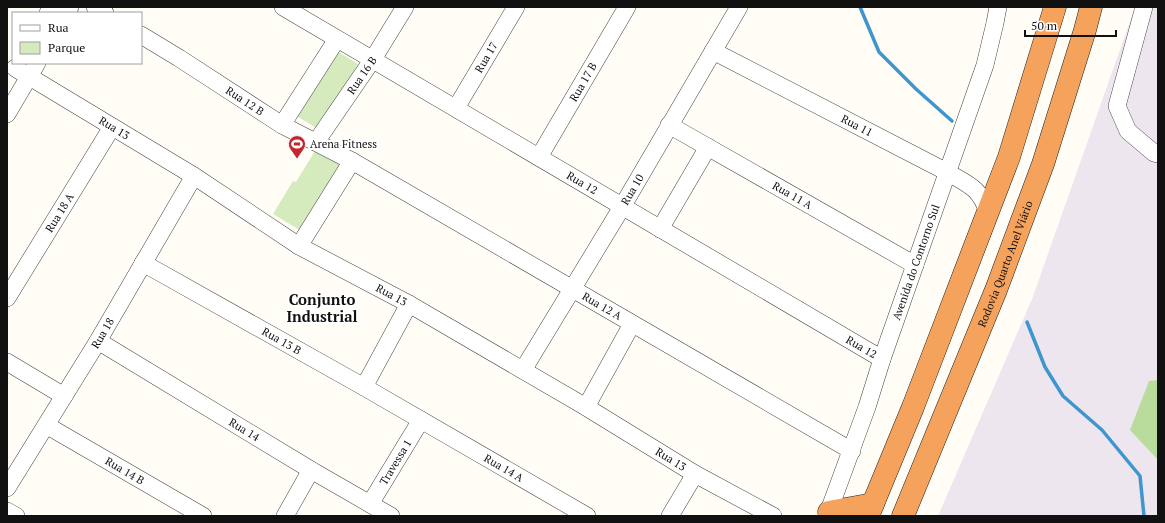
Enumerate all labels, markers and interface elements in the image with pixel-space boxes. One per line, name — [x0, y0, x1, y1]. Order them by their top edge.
legend — [12, 12, 142, 64]
scale bar — [1025, 12, 1116, 38]
text: 50 m — [1031, 18, 1058, 33]
text: Rua — [48, 20, 69, 35]
street label: Rua 17 — [472, 39, 501, 75]
text: Parque — [48, 40, 85, 55]
street label: Rua 16 B — [344, 53, 380, 97]
street label: Rua 17 B — [566, 60, 600, 104]
street label: Rua 12 B — [223, 83, 267, 119]
street label: Rua 11 — [839, 112, 875, 139]
street label: Rua 13 — [96, 113, 132, 143]
sports icon: Arena Fitness — [287, 134, 307, 159]
place label: Arena Fitness — [310, 137, 377, 151]
street label: Rua 12 — [564, 168, 600, 197]
street label: Rua 10 — [618, 171, 647, 207]
street label: Rua 11 A — [770, 178, 815, 212]
street label: Rua 18 A — [42, 190, 77, 235]
street label: Rodovia Quarto Anel Viário — [974, 199, 1036, 329]
street label: Avenida do Contorno Sul — [889, 202, 943, 322]
street label: Rua 13 — [374, 281, 410, 309]
district label: Conjunto Industrial — [286, 289, 358, 326]
street label: Rua 12 A — [580, 289, 625, 323]
street label: Rua 18 — [88, 315, 117, 351]
street label: Rua 13 B — [260, 324, 304, 357]
street label: Rua 12 — [844, 332, 880, 362]
street label: Rua 14 — [226, 415, 262, 444]
street label: Travessa 1 — [376, 437, 415, 487]
street label: Rua 13 — [653, 444, 689, 474]
street label: Rua 14 A — [482, 451, 527, 485]
street label: Rua 14 B — [103, 454, 147, 488]

